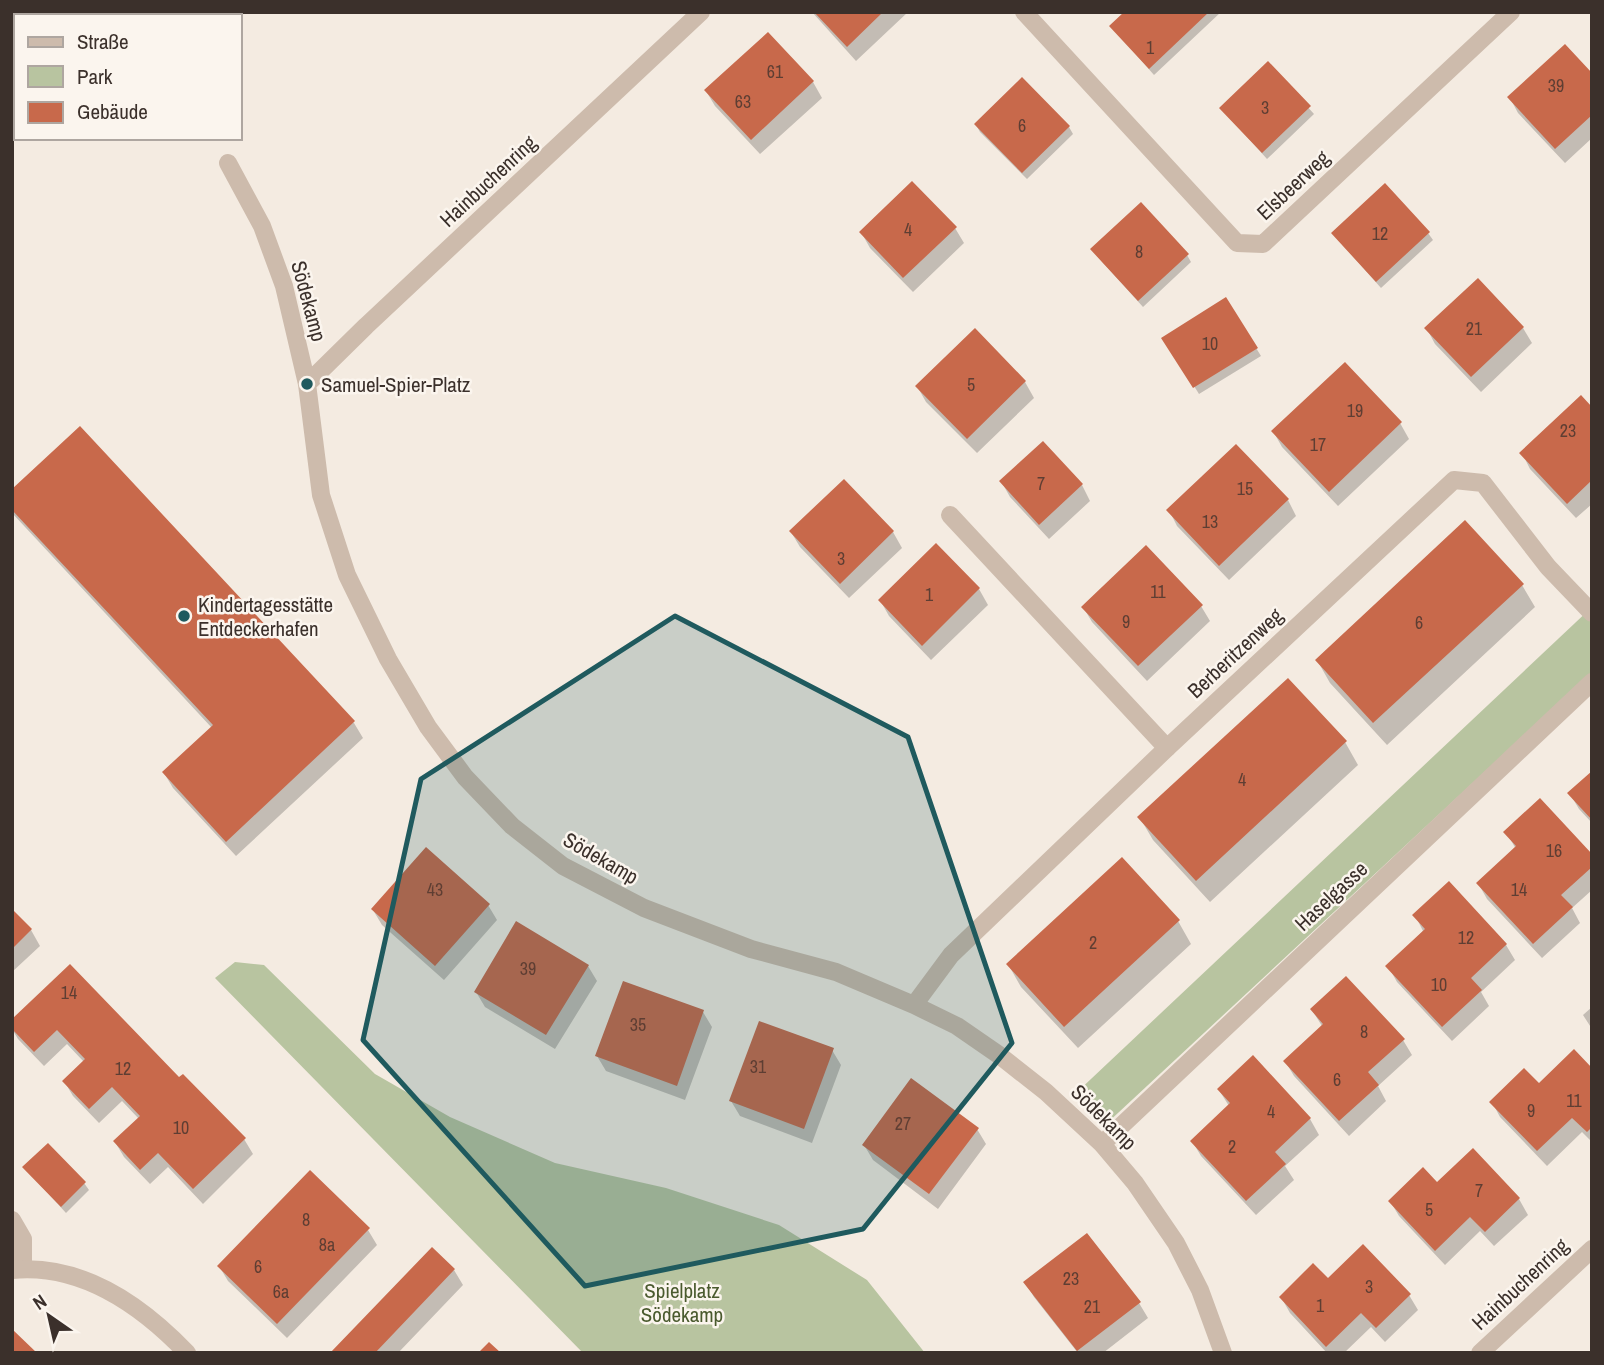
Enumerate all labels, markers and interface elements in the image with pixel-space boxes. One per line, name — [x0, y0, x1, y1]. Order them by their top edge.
legend — [14, 14, 242, 140]
text: Straße — [77, 27, 129, 56]
house number: 1 — [1146, 35, 1155, 60]
house number: 61 — [767, 59, 784, 84]
text: Park — [77, 62, 113, 91]
house number: 39 — [1548, 73, 1564, 98]
house number: 63 — [735, 89, 751, 114]
house number: 3 — [1261, 95, 1269, 120]
text: Gebäude — [77, 97, 148, 126]
house number: 6 — [1018, 113, 1026, 138]
street label: Hainbuchenring — [433, 128, 543, 233]
street label: Elsbeerweg — [1250, 143, 1336, 226]
house number: 4 — [904, 217, 912, 242]
house number: 12 — [1372, 221, 1388, 246]
house number: 8 — [1135, 239, 1143, 264]
street label: Södekamp — [284, 257, 334, 345]
house number: 21 — [1466, 316, 1483, 341]
house number: 10 — [1202, 331, 1218, 356]
place label: Samuel-Spier-Platz — [321, 370, 471, 399]
house number: 5 — [967, 372, 975, 397]
marker: Samuel-Spier-Platz — [299, 376, 315, 392]
house number: 19 — [1347, 398, 1363, 423]
house number: 23 — [1560, 418, 1576, 443]
house number: 17 — [1310, 432, 1326, 457]
house number: 7 — [1037, 471, 1045, 496]
house number: 15 — [1237, 476, 1253, 501]
house number: 13 — [1202, 509, 1218, 534]
house number: 3 — [837, 546, 845, 571]
house number: 11 — [1150, 579, 1166, 604]
house number: 1 — [925, 582, 934, 607]
place label: Kindertagesstätte Entdeckerhafen — [198, 590, 333, 643]
street label: Berberitzenweg — [1181, 601, 1289, 705]
marker: Kindertagesstätte Entdeckerhafen — [176, 608, 192, 624]
house number: 9 — [1122, 609, 1130, 634]
house number: 6 — [1415, 610, 1423, 635]
house number: 4 — [1238, 767, 1246, 792]
street label: Södekamp — [558, 825, 644, 891]
house number: 16 — [1546, 838, 1562, 863]
street label: Haselgasse — [1288, 855, 1374, 937]
house number: 43 — [427, 877, 443, 902]
house number: 14 — [1511, 877, 1527, 902]
house number: 12 — [1458, 925, 1474, 950]
house number: 2 — [1089, 930, 1097, 955]
house number: 39 — [520, 956, 536, 981]
house number: 10 — [1431, 972, 1447, 997]
house number: 14 — [61, 980, 77, 1005]
house number: 35 — [630, 1012, 646, 1037]
house number: 8 — [1360, 1019, 1368, 1044]
house number: 31 — [750, 1054, 767, 1079]
house number: 12 — [115, 1056, 131, 1081]
house number: 6 — [1333, 1067, 1341, 1092]
street label: Södekamp — [1065, 1078, 1143, 1156]
house number: 11 — [1566, 1088, 1582, 1113]
house number: 9 — [1527, 1098, 1535, 1123]
house number: 4 — [1267, 1099, 1275, 1124]
house number: 27 — [895, 1111, 911, 1136]
house number: 10 — [173, 1115, 189, 1140]
house number: 2 — [1228, 1134, 1236, 1159]
house number: 7 — [1475, 1178, 1483, 1203]
house number: 5 — [1425, 1197, 1433, 1222]
house number: 8 — [302, 1207, 310, 1232]
street label: Hainbuchenring — [1465, 1231, 1575, 1336]
house number: 8a — [319, 1232, 335, 1257]
house number: 6 — [254, 1254, 262, 1279]
house number: 23 — [1063, 1266, 1079, 1291]
house number: 3 — [1365, 1274, 1373, 1299]
park label: Spielplatz Södekamp — [641, 1276, 723, 1329]
house number: 6a — [273, 1279, 289, 1304]
north arrow — [14, 1281, 84, 1351]
text: N — [28, 1288, 51, 1316]
house number: 1 — [1316, 1293, 1325, 1318]
house number: 21 — [1084, 1294, 1101, 1319]

